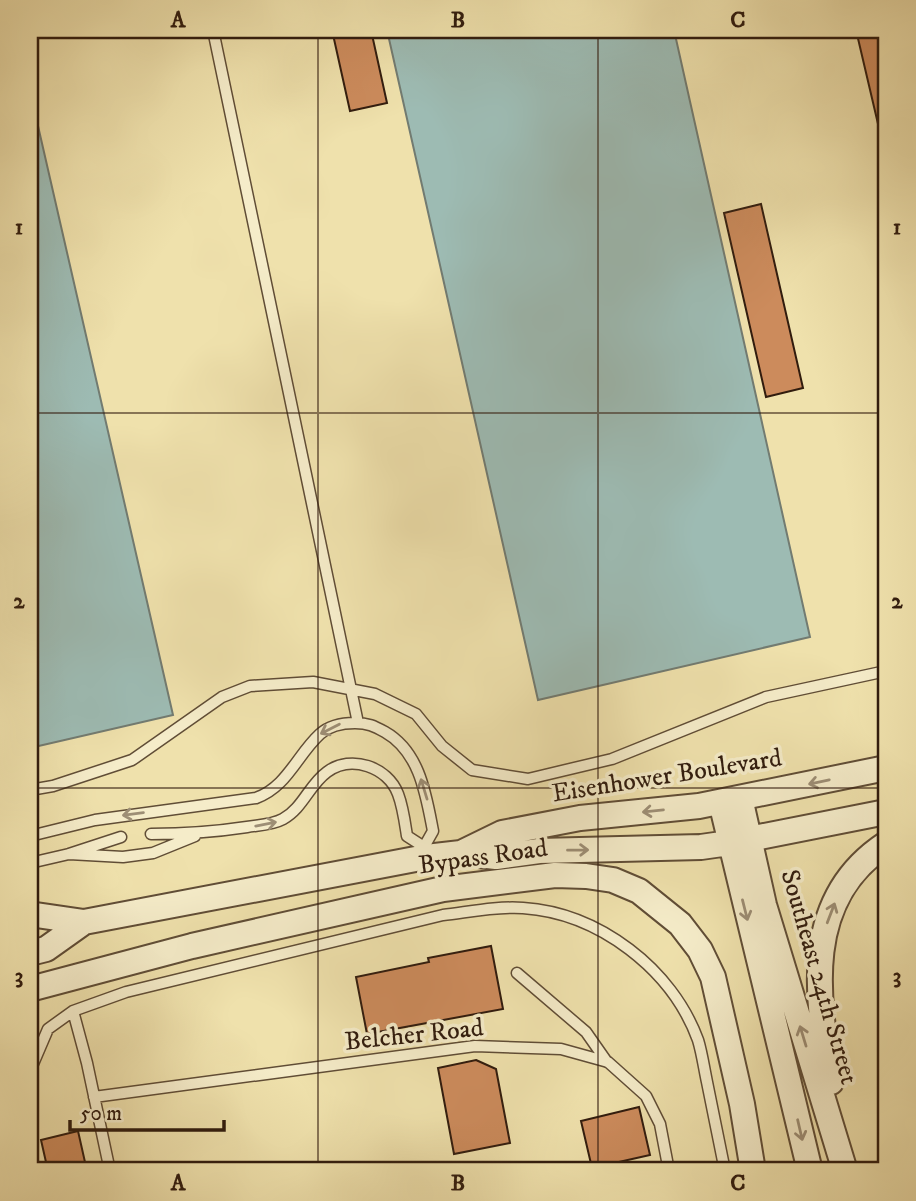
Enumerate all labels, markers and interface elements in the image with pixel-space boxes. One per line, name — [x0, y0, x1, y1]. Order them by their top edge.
text: A — [170, 6, 187, 35]
text: B — [451, 6, 465, 35]
text: C — [730, 6, 746, 35]
text: 1 — [15, 213, 23, 242]
text: 1 — [893, 213, 901, 242]
text: 2 — [13, 587, 25, 616]
text: 2 — [891, 587, 903, 616]
one-way arrow — [320, 723, 341, 737]
street label: Eisenhower Boulevard — [550, 742, 784, 810]
one-way arrow — [808, 775, 831, 789]
one-way arrow — [416, 778, 429, 800]
one-way arrow — [642, 804, 665, 817]
one-way arrow — [122, 808, 145, 821]
one-way arrow — [254, 816, 277, 830]
street label: Bypass Road — [416, 832, 550, 882]
one-way arrow — [566, 844, 589, 857]
street label: Southeast 24th Street — [773, 866, 865, 1088]
one-way arrow — [739, 898, 752, 921]
one-way arrow — [825, 903, 838, 924]
text: 3 — [15, 962, 23, 991]
text: 3 — [893, 962, 901, 991]
street label: Belcher Road — [343, 1011, 485, 1059]
one-way arrow — [796, 1025, 809, 1047]
scale bar — [70, 1089, 224, 1133]
text: 50 m — [80, 1101, 122, 1127]
one-way arrow — [794, 1118, 807, 1141]
text: A — [170, 1169, 187, 1198]
text: B — [451, 1169, 465, 1198]
text: C — [730, 1169, 746, 1198]

